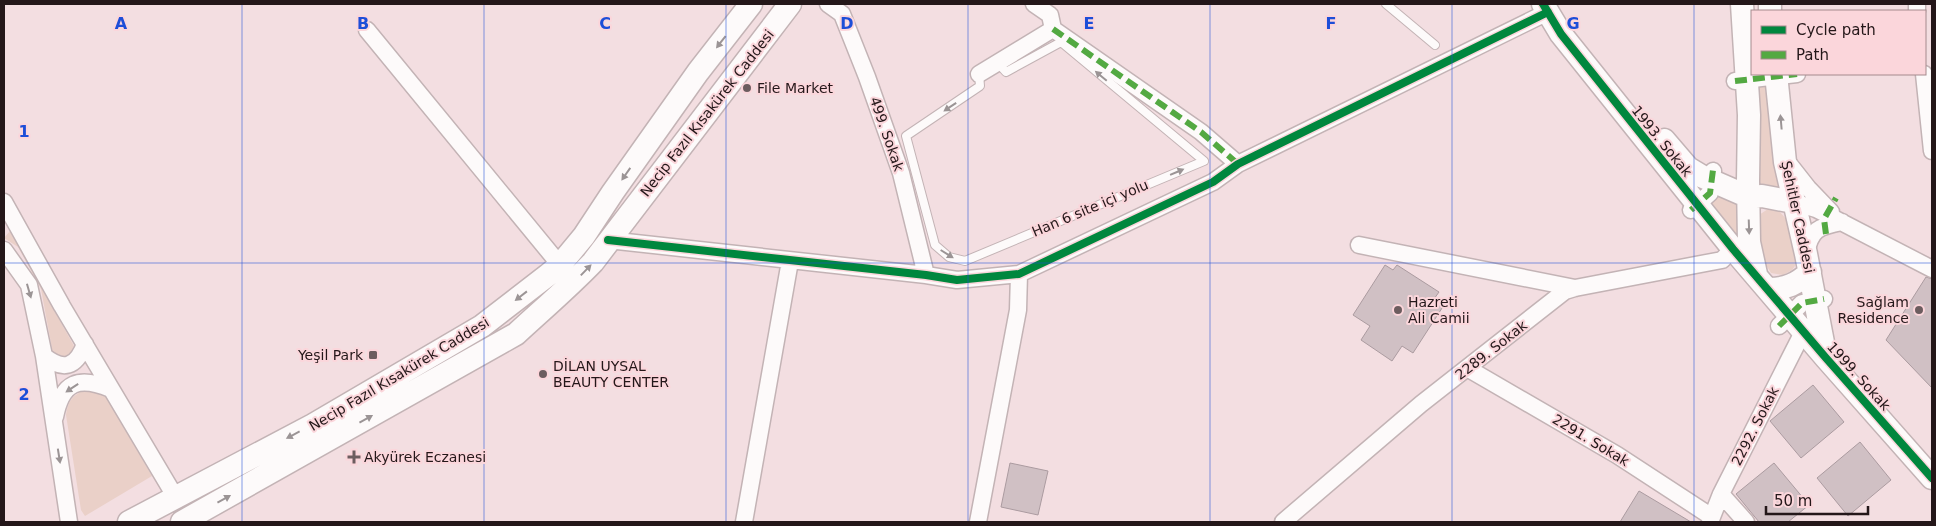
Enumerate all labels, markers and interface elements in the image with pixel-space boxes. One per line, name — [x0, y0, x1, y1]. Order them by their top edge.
legend — [1751, 10, 1926, 75]
text: A — [115, 14, 128, 33]
text: B — [357, 14, 369, 33]
text: C — [599, 14, 611, 33]
text: D — [840, 14, 854, 33]
text: E — [1084, 14, 1094, 33]
text: F — [1326, 14, 1336, 33]
text: G — [1566, 14, 1580, 33]
text: Cycle path — [1796, 21, 1876, 39]
street label: Necip Fazıl Kısakürek Caddesi — [637, 27, 777, 199]
one-way arrow — [716, 35, 726, 49]
text: Path — [1796, 46, 1829, 64]
one-way arrow — [1095, 70, 1108, 81]
place label: File Market — [757, 80, 834, 96]
marker: File Market — [741, 82, 753, 94]
street label: 499. Sokak — [867, 95, 907, 174]
one-way arrow — [943, 102, 956, 111]
street label: 1993. Sokak — [1629, 102, 1696, 180]
one-way arrow — [1777, 114, 1785, 130]
text: 1 — [18, 122, 30, 141]
street label: Şehitler Caddesi — [1778, 159, 1818, 275]
one-way arrow — [621, 167, 631, 181]
one-way arrow — [1170, 168, 1184, 176]
street label: Han 6 site içi yolu — [1029, 176, 1151, 240]
one-way arrow — [1745, 219, 1753, 235]
one-way arrow — [940, 249, 953, 258]
one-way arrow — [580, 264, 592, 276]
one-way arrow — [26, 284, 34, 299]
one-way arrow — [515, 291, 528, 302]
place label: Hazreti Ali Camii — [1408, 294, 1470, 326]
place label: Sağlam Residence — [1837, 294, 1909, 326]
marker: Hazreti Ali Camii — [1392, 304, 1404, 316]
marker: Sağlam Residence — [1913, 304, 1925, 316]
street label: Necip Fazıl Kısakürek Caddesi — [306, 314, 492, 434]
street label: 2289. Sokak — [1452, 317, 1531, 383]
street label: 1999. Sokak — [1824, 338, 1894, 414]
place label: Yeşil Park — [297, 347, 364, 363]
marker: Yeşil Park — [367, 349, 379, 361]
place label: DİLAN UYSAL BEAUTY CENTER — [553, 357, 669, 390]
marker: DİLAN UYSAL BEAUTY CENTER — [537, 368, 549, 380]
one-way arrow — [65, 383, 79, 392]
street label: 2292. Sokak — [1728, 383, 1782, 468]
text: 2 — [18, 385, 30, 404]
street label: 2291. Sokak — [1550, 411, 1633, 470]
one-way arrow — [359, 415, 373, 423]
one-way arrow — [286, 431, 300, 440]
one-way arrow — [55, 449, 63, 465]
place label: Akyürek Eczanesi — [364, 449, 486, 465]
marker: Akyürek Eczanesi — [348, 451, 360, 463]
scale bar — [1766, 484, 1868, 516]
text: 50 m — [1774, 492, 1812, 510]
one-way arrow — [218, 494, 231, 503]

